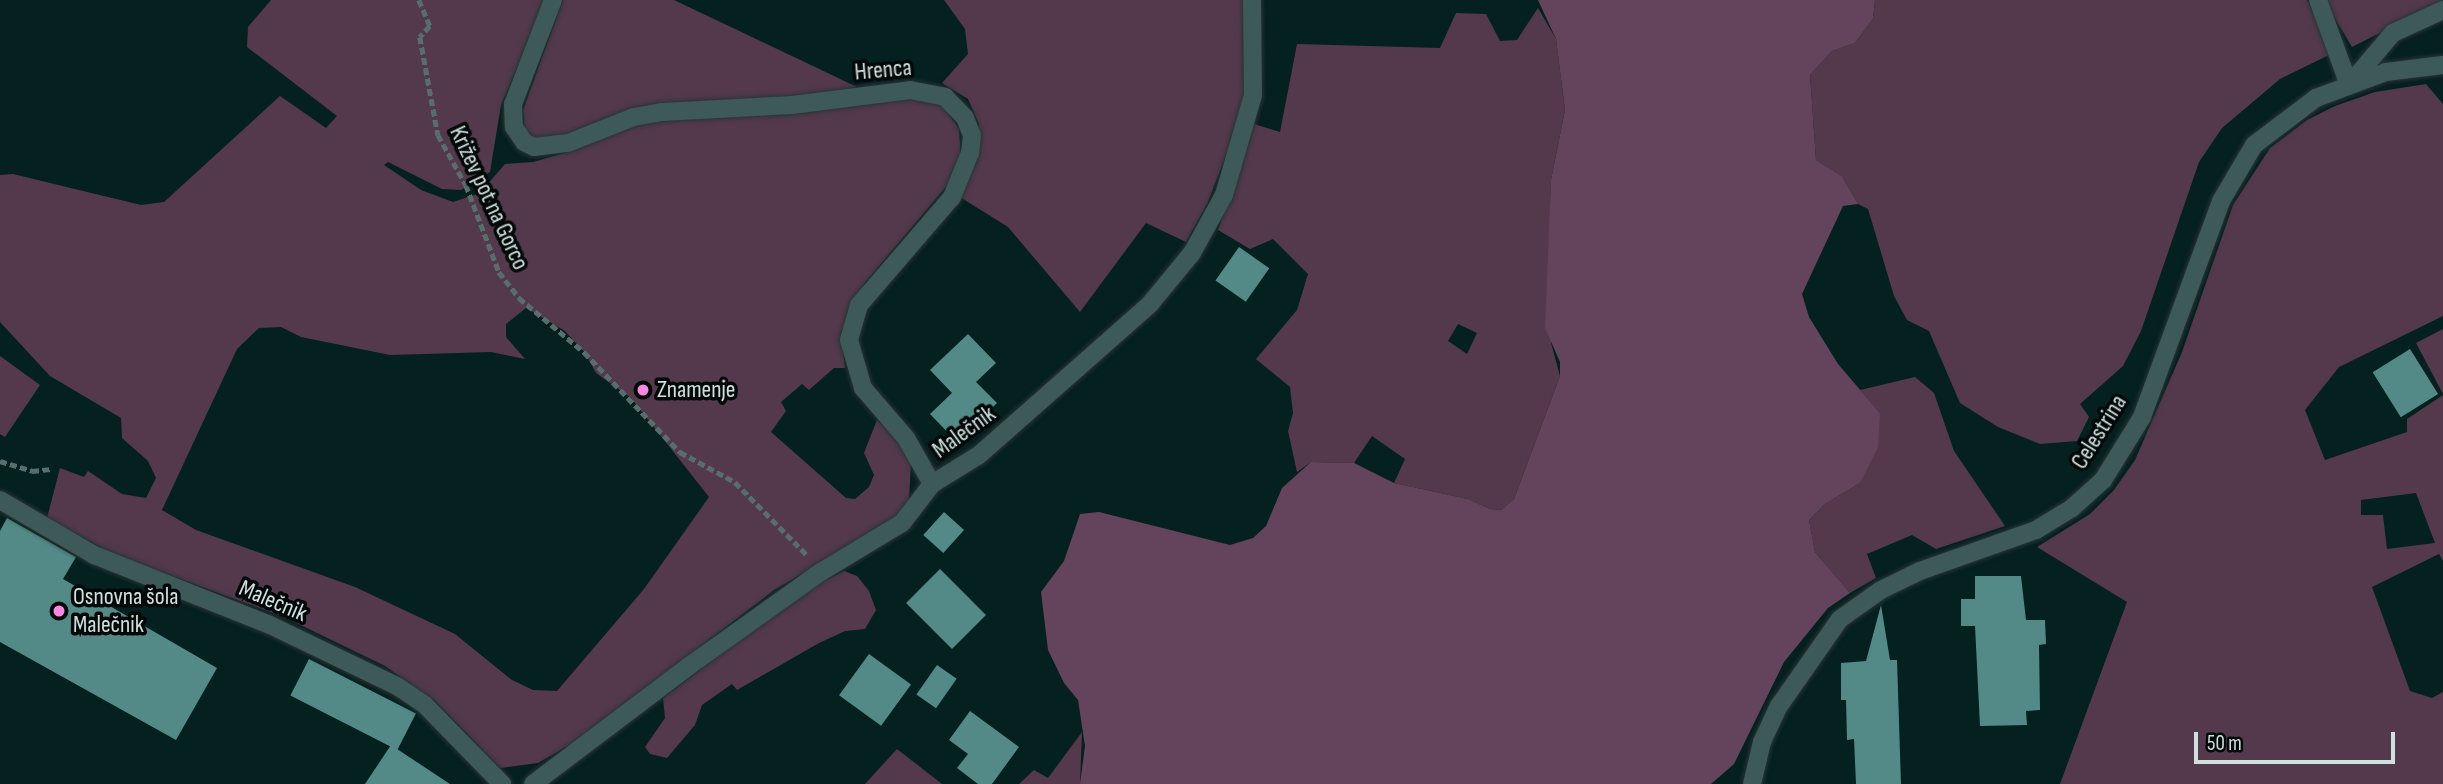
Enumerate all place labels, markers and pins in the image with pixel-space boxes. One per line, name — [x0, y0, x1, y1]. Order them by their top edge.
place label: Znamenje — [657, 376, 735, 404]
marker: Znamenje — [635, 382, 651, 398]
place label: Osnovna šola Malečnik — [73, 583, 178, 639]
marker: Osnovna šola Malečnik — [51, 603, 67, 619]

